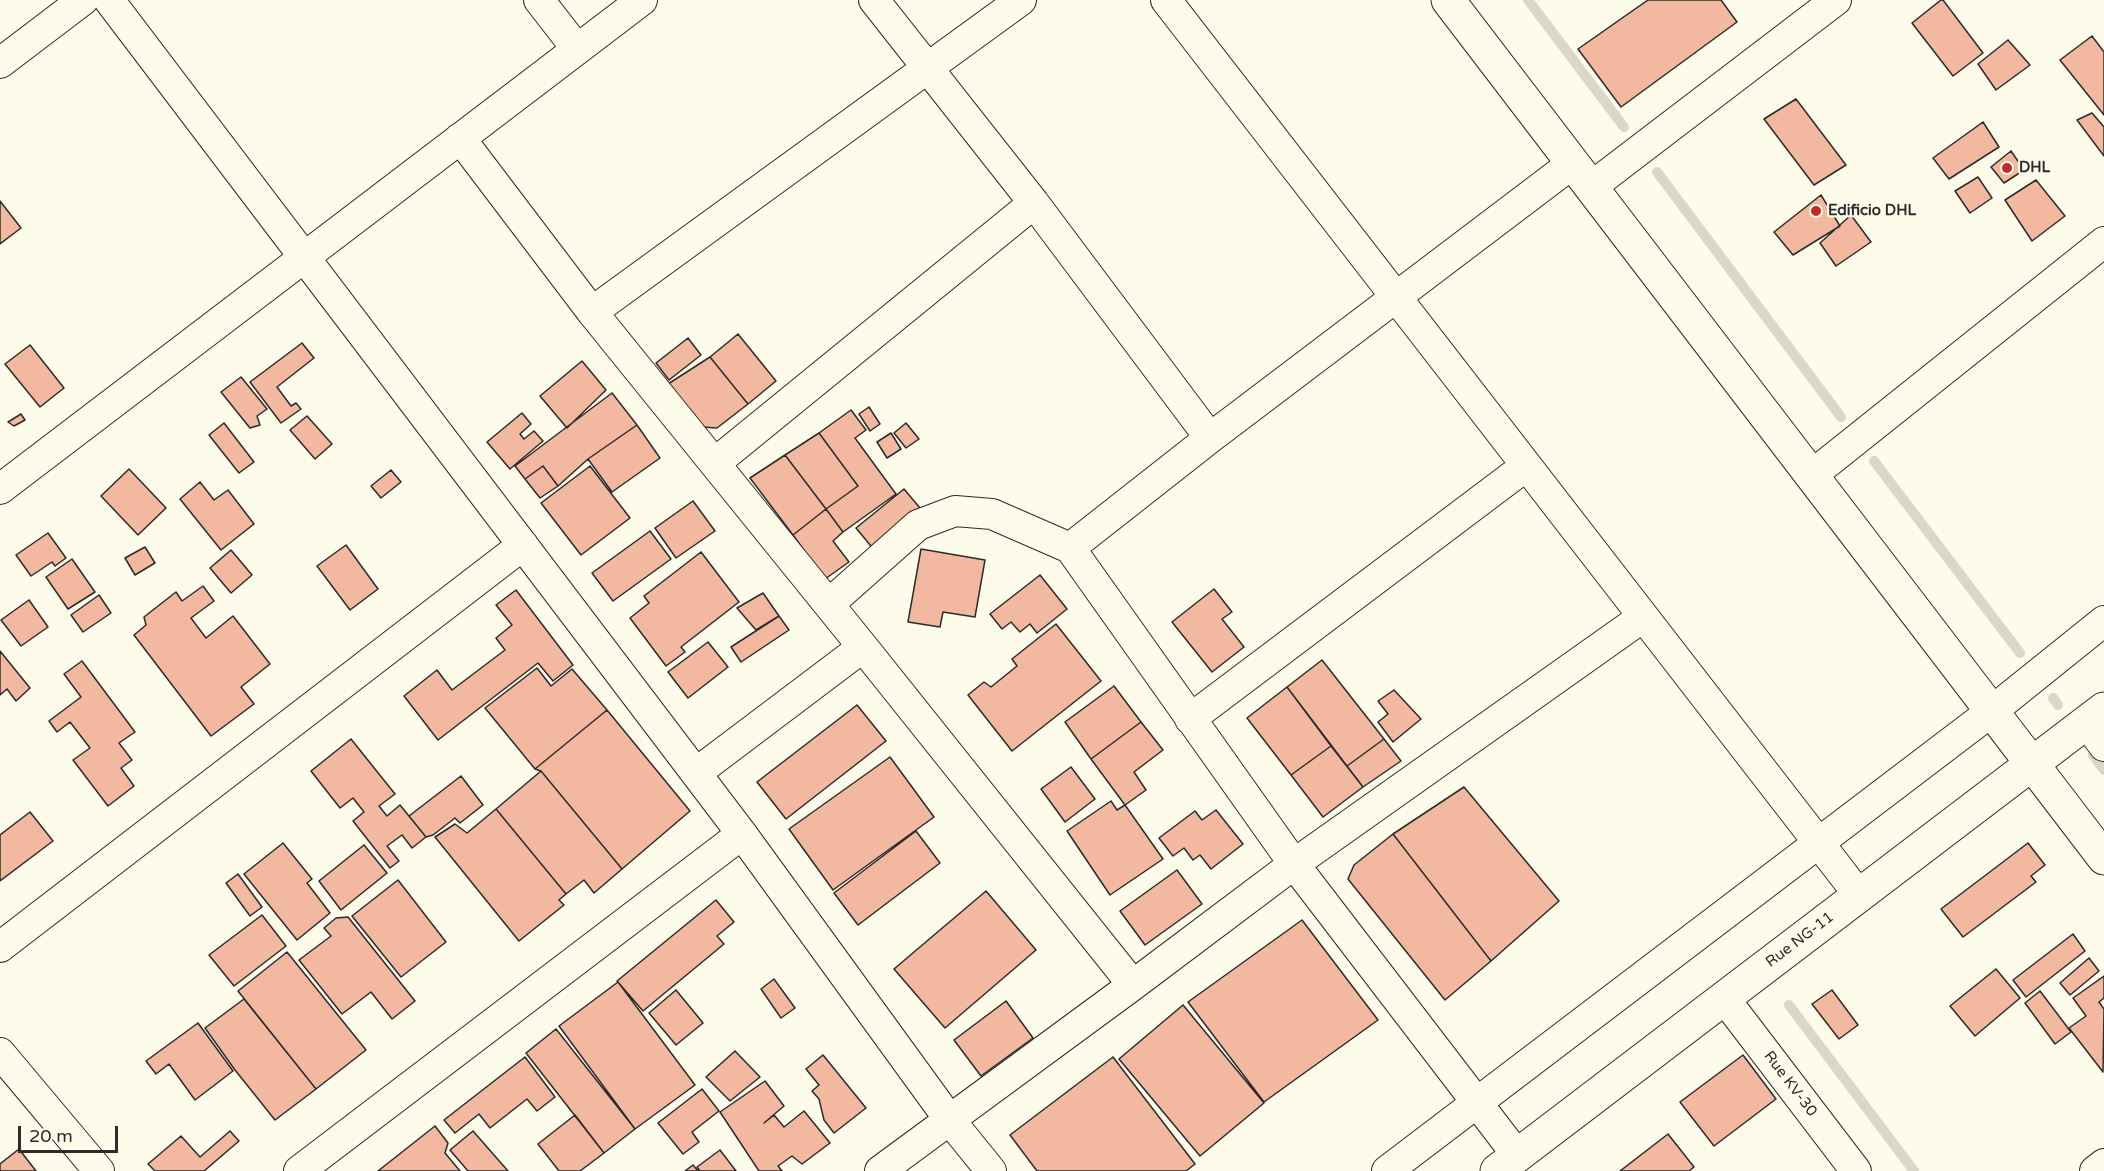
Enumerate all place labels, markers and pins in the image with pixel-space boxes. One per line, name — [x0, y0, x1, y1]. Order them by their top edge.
place label: DHL — [2019, 159, 2050, 177]
marker: DHL — [2000, 161, 2014, 175]
place label: Edificio DHL — [1828, 202, 1916, 220]
marker: Edificio DHL — [1809, 204, 1823, 218]

